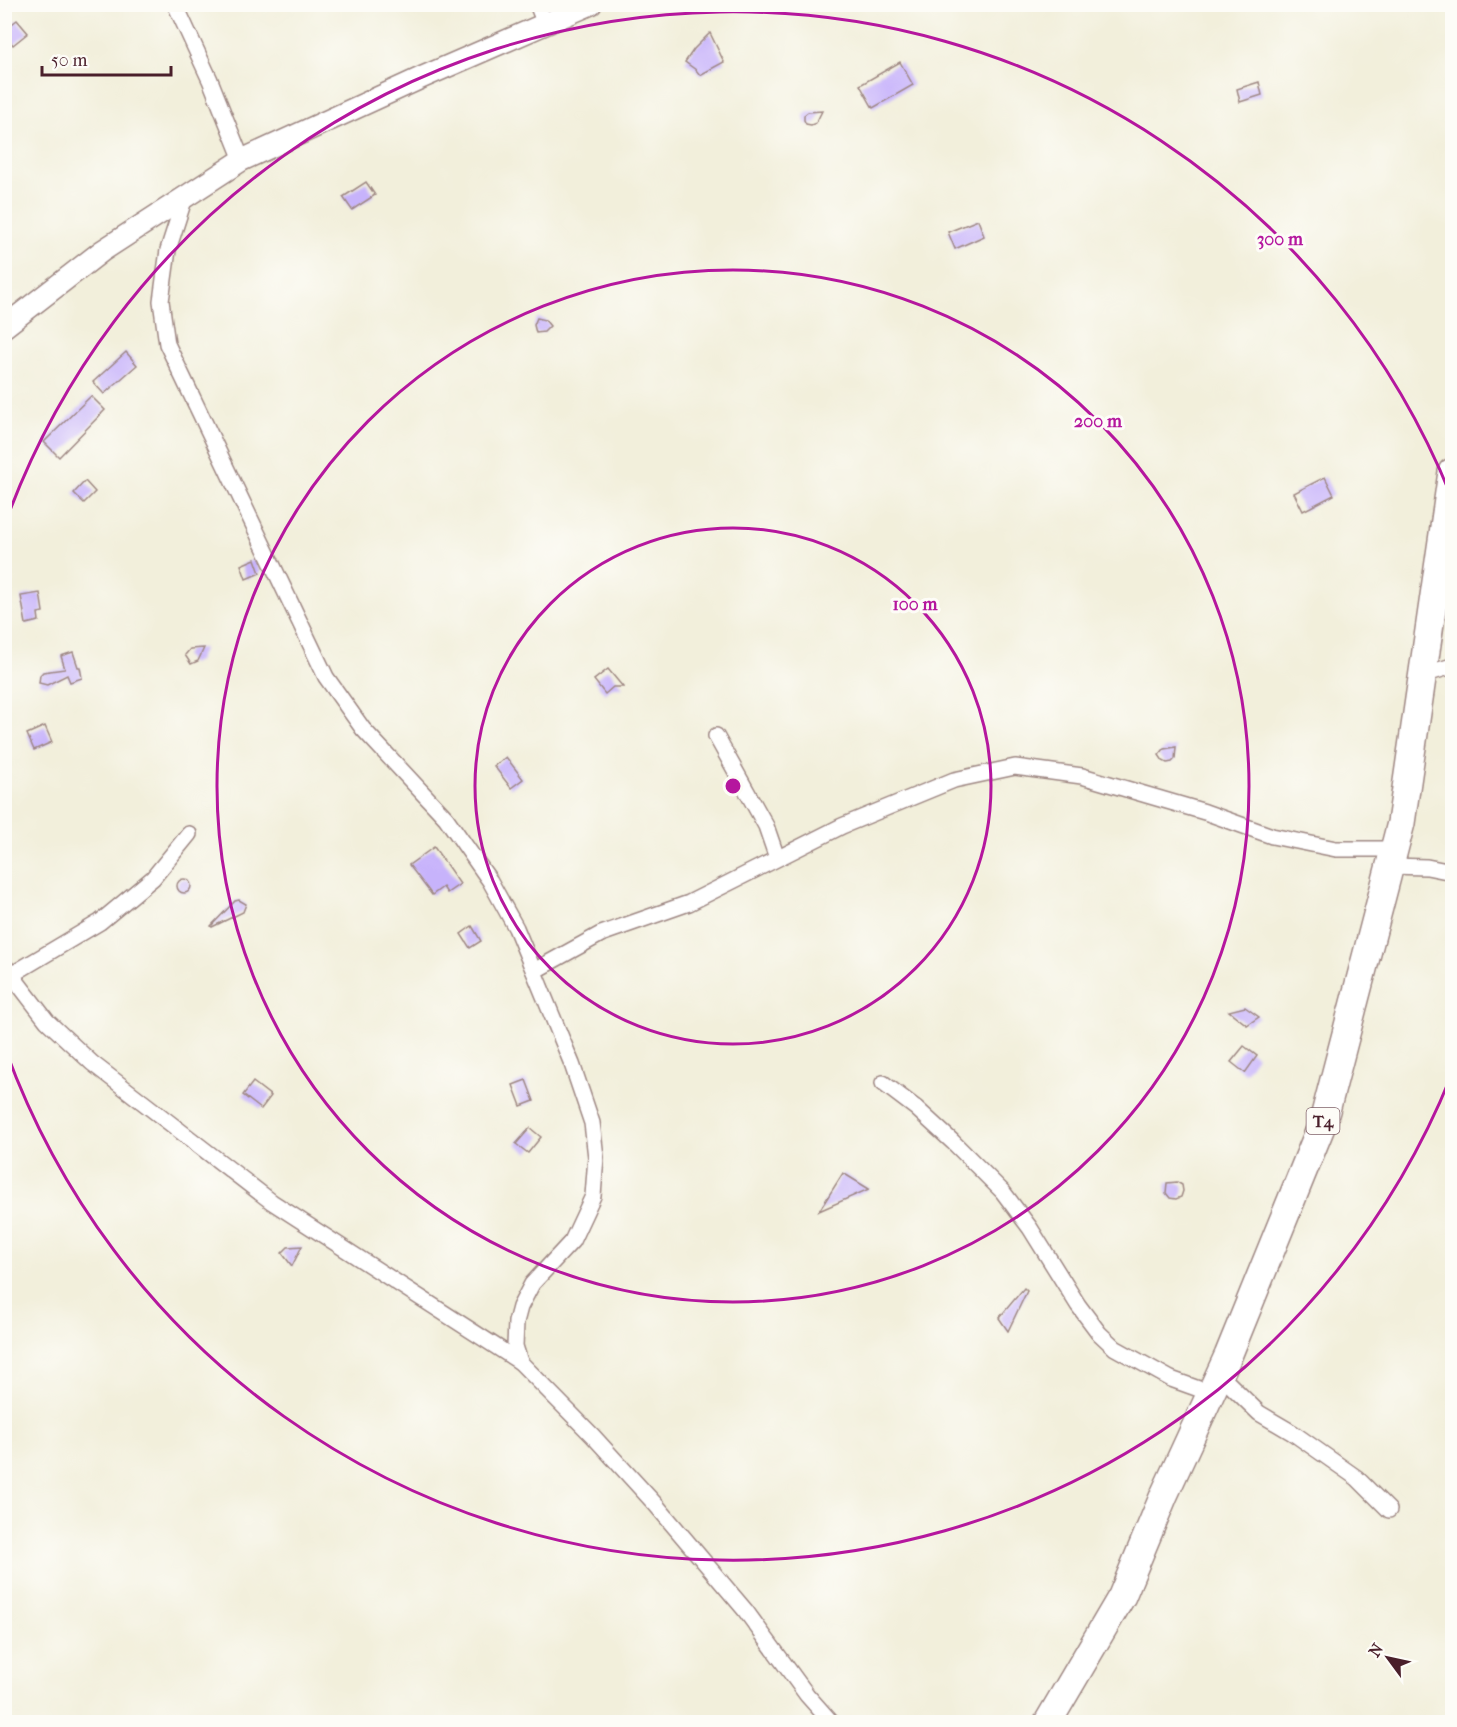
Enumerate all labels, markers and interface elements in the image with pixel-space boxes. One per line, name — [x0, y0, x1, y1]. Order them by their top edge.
scale bar — [42, 39, 171, 77]
text: 50 m — [51, 50, 88, 71]
text: 300 m — [1257, 229, 1304, 250]
text: 200 m — [1074, 411, 1123, 432]
text: 100 m — [892, 594, 939, 615]
centre of rings — [723, 776, 743, 796]
road number: T4 — [1306, 1108, 1340, 1134]
north arrow — [1358, 1628, 1418, 1688]
text: N — [1365, 1639, 1388, 1660]

